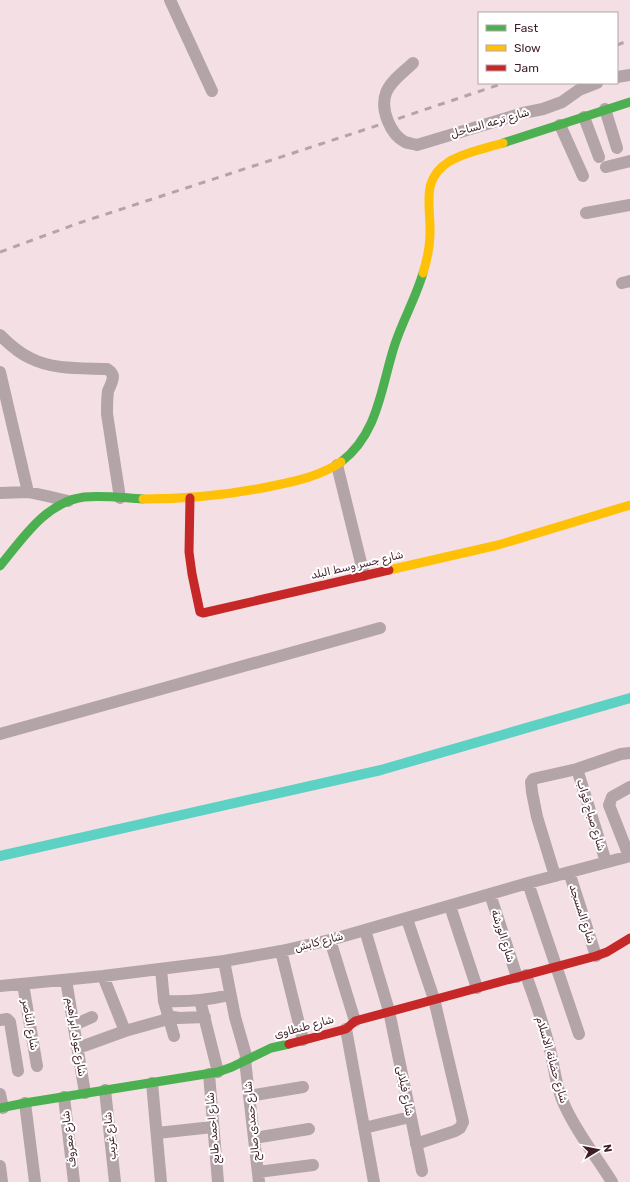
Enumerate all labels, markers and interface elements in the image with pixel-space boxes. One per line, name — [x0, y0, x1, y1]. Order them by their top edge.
legend — [478, 12, 618, 84]
text: Fast — [514, 21, 538, 35]
text: Slow — [514, 41, 541, 55]
text: Jam — [514, 61, 539, 75]
street label: شارع ترعه الساحل — [449, 106, 531, 142]
street label: شارع جسر وسط البلد — [309, 548, 405, 584]
street label: شارع صباح قواب — [572, 777, 608, 853]
street label: شارع المسجد — [564, 883, 598, 946]
street label: شارع الورشة — [486, 908, 518, 965]
street label: شارع كابش — [293, 930, 345, 956]
street label: شارع عواد ابراهيم — [61, 996, 89, 1078]
street label: شارع الناصر — [17, 998, 41, 1052]
street label: شارع طنطاوى — [273, 1013, 336, 1043]
street label: شارع حضانة الاسلام — [532, 1015, 571, 1105]
street label: شارع فيلانى — [392, 1065, 416, 1118]
street label: شارع حمدى صالح — [241, 1080, 265, 1162]
street label: شارع احمد طايع — [203, 1092, 225, 1164]
street label: شارع معروف — [59, 1110, 81, 1168]
street label: شارع غريب — [101, 1111, 121, 1161]
north arrow — [578, 1130, 618, 1170]
text: N — [600, 1143, 614, 1153]

